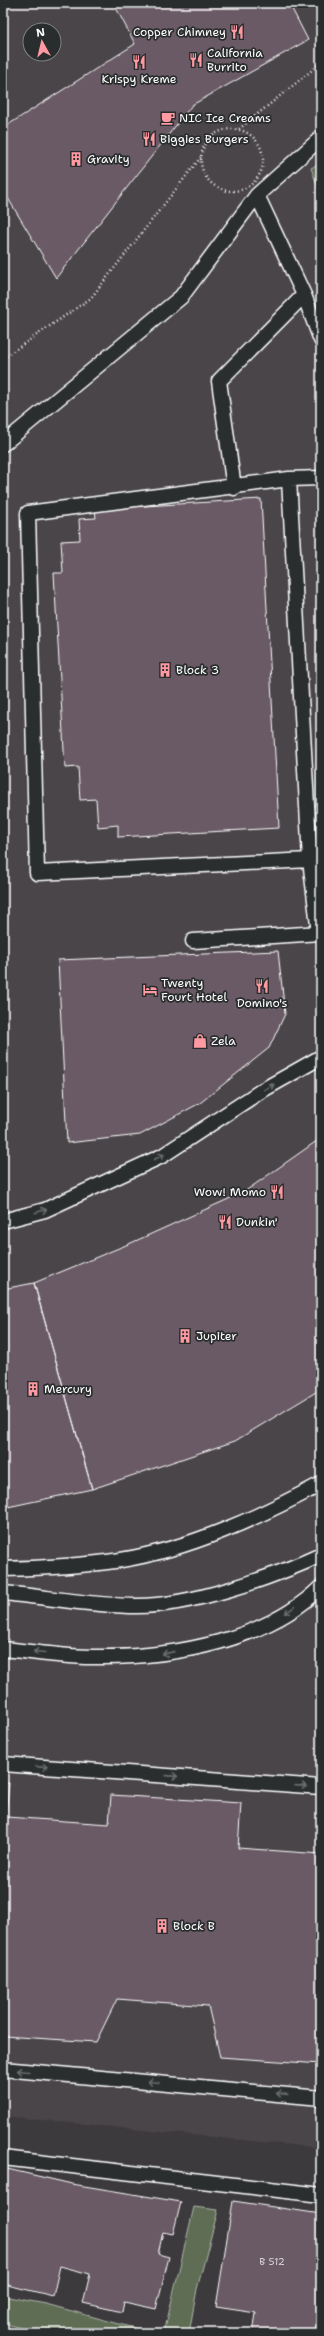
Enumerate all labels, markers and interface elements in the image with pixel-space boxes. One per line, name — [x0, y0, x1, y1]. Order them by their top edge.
north arrow — [22, 22, 62, 62]
place label: Copper Chimney — [133, 24, 226, 40]
restaurant icon: Copper Chimney — [229, 24, 245, 40]
text: N — [35, 25, 46, 41]
place label: California Burrito — [207, 45, 263, 75]
restaurant icon: California Burrito — [188, 52, 204, 68]
restaurant icon: Krispy Kreme — [131, 54, 147, 70]
place label: Krispy Kreme — [101, 71, 177, 87]
cafe icon: NIC Ice Creams — [160, 110, 176, 126]
place label: NIC Ice Creams — [179, 110, 271, 126]
restaurant icon: Biggies Burgers — [141, 131, 157, 147]
place label: Biggies Burgers — [160, 131, 249, 147]
building icon: Gravity — [68, 151, 84, 167]
place label: Gravity — [87, 151, 130, 167]
building icon: Block 3 — [157, 662, 173, 678]
place label: Block 3 — [176, 662, 219, 678]
place label: Twenty Fourt Hotel — [161, 975, 227, 1005]
restaurant icon: Domino's — [254, 978, 270, 994]
hotel icon: Twenty Fourt Hotel — [142, 982, 158, 998]
place label: Domino's — [237, 995, 287, 1011]
shop icon: Zela — [192, 1033, 208, 1049]
place label: Zela — [211, 1033, 236, 1049]
one-way arrow — [262, 1083, 274, 1091]
one-way arrow — [153, 1153, 165, 1160]
place label: Wow! Momo — [194, 1184, 266, 1200]
restaurant icon: Wow! Momo — [269, 1184, 285, 1200]
one-way arrow — [34, 1207, 47, 1214]
restaurant icon: Dunkin' — [217, 1214, 233, 1230]
place label: Dunkin' — [236, 1214, 278, 1230]
building icon: Jupiter — [177, 1328, 193, 1344]
place label: Jupiter — [196, 1328, 237, 1344]
building icon: Mercury — [25, 1381, 41, 1397]
place label: Mercury — [44, 1381, 92, 1397]
one-way arrow — [284, 1606, 295, 1615]
one-way arrow — [33, 1649, 46, 1656]
one-way arrow — [162, 1649, 175, 1657]
one-way arrow — [35, 1763, 48, 1770]
one-way arrow — [165, 1773, 178, 1780]
one-way arrow — [294, 1782, 307, 1789]
building icon: Block B — [154, 1918, 170, 1934]
place label: Block B — [173, 1918, 215, 1934]
one-way arrow — [17, 2067, 30, 2074]
one-way arrow — [147, 2079, 160, 2086]
one-way arrow — [276, 2091, 289, 2098]
house number: B 512 — [259, 2255, 285, 2268]

